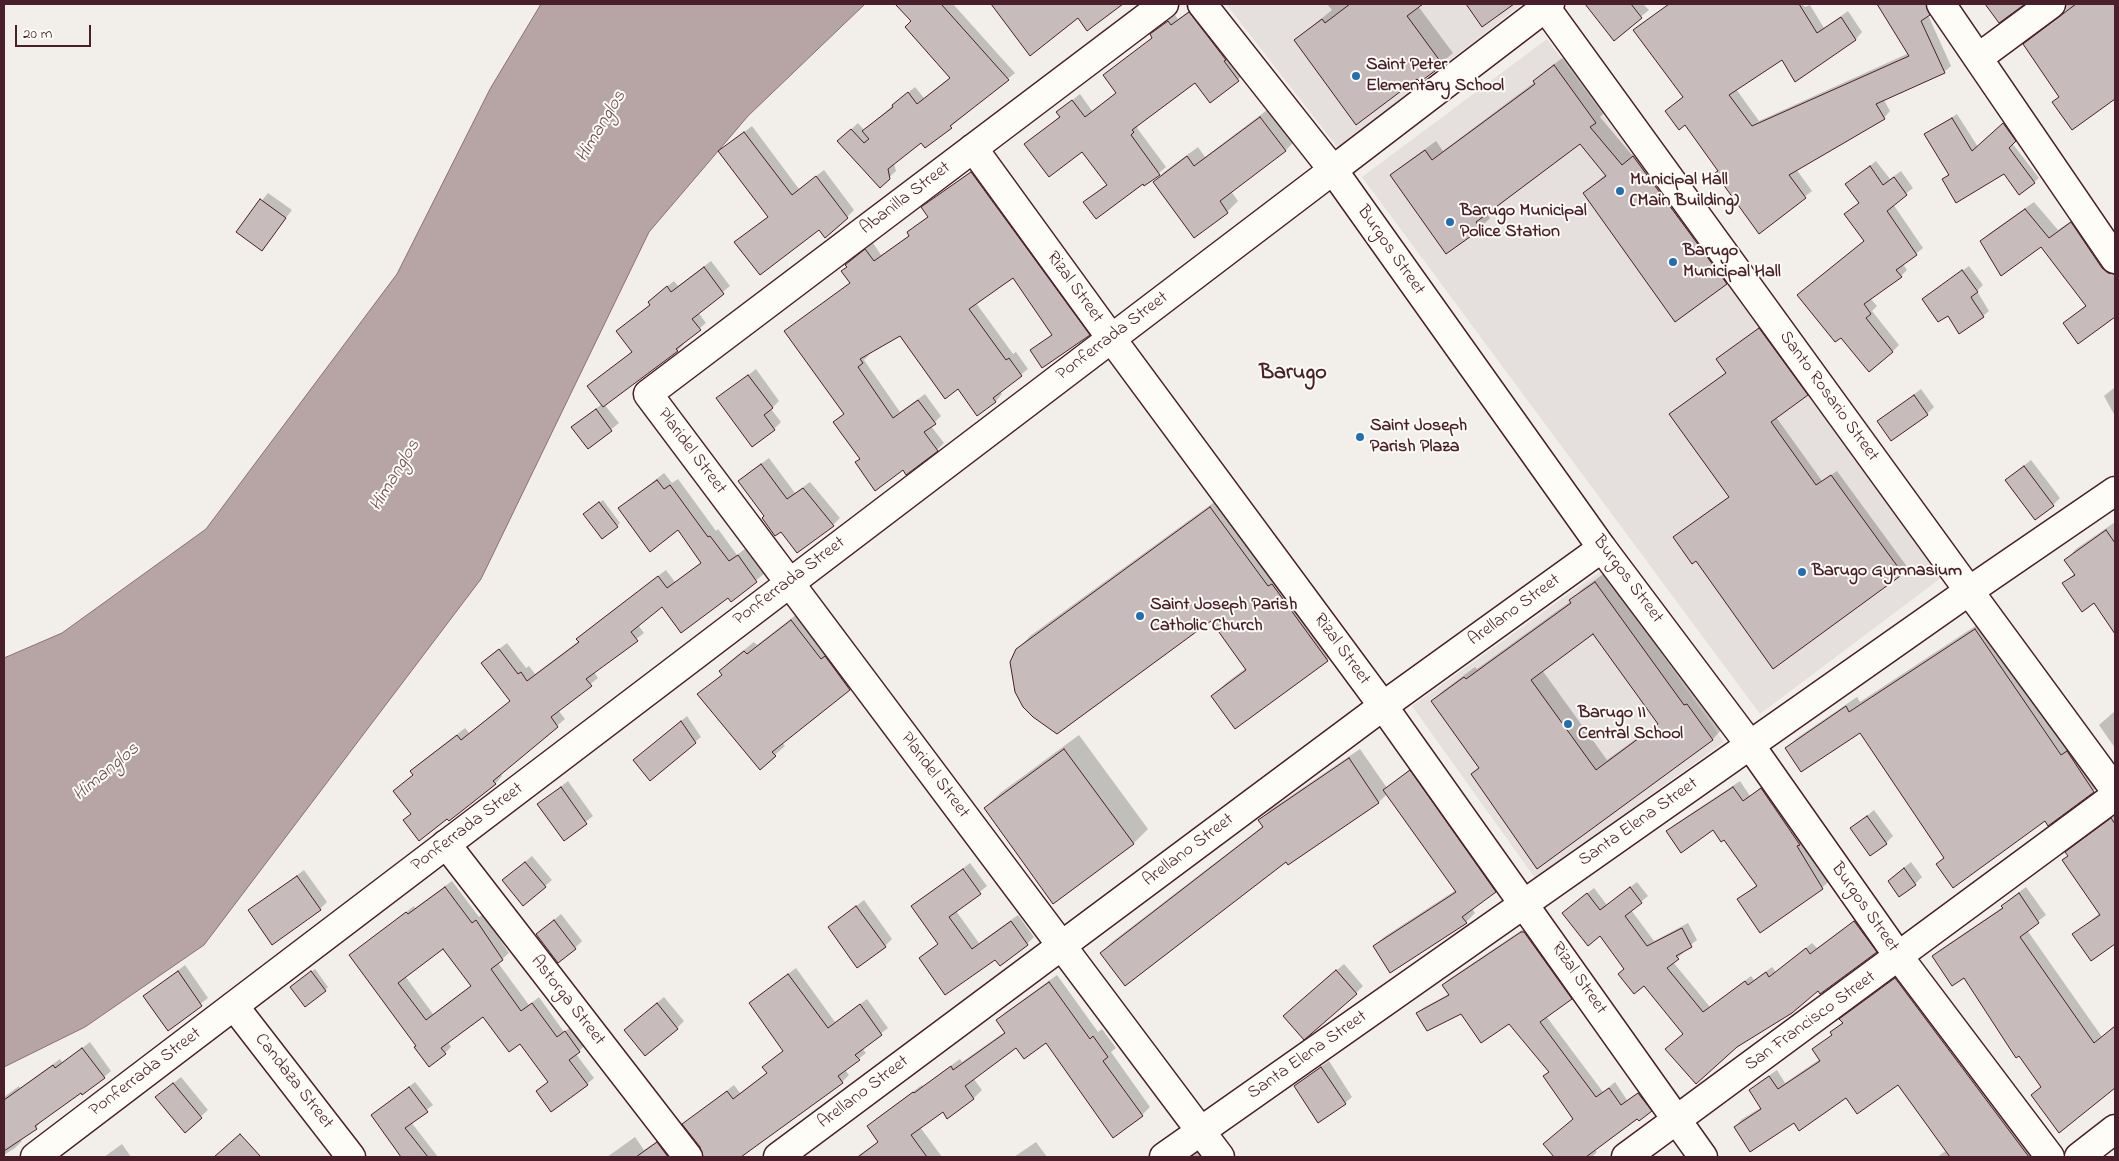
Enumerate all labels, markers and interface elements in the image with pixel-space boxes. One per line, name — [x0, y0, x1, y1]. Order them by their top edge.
scale bar — [18, 15, 94, 47]
text: 20 m — [23, 23, 52, 45]
place label: Saint Peter Elementary School — [1366, 55, 1504, 98]
marker: Saint Peter Elementary School — [1350, 70, 1362, 82]
water label: Himanglos — [572, 87, 632, 167]
street label: Abanilla Street — [856, 158, 956, 240]
place label: Municipal Hall (Main Building) — [1630, 170, 1739, 212]
marker: Municipal Hall (Main Building) — [1614, 185, 1626, 197]
place label: Barugo Municipal Police Station — [1460, 201, 1587, 243]
street label: Burgos Street — [1351, 202, 1429, 300]
marker: Barugo Municipal Police Station — [1444, 216, 1456, 228]
place label: Barugo Municipal Hall — [1683, 241, 1781, 284]
street label: Rizal Street — [1041, 248, 1107, 328]
marker: Barugo Municipal Hall — [1667, 256, 1679, 268]
street label: Ponferrada Street — [1053, 288, 1173, 386]
street label: Santo Rosario Street — [1773, 327, 1883, 467]
district label: Barugo — [1259, 361, 1327, 387]
street label: Plaridel Street — [652, 405, 730, 499]
place label: Saint Joseph Parish Plaza — [1370, 416, 1467, 458]
marker: Saint Joseph Parish Plaza — [1354, 431, 1366, 443]
water label: Himanglos — [366, 436, 426, 516]
street label: Burgos Street — [1587, 532, 1667, 628]
street label: Ponferrada Street — [730, 533, 850, 631]
place label: Barugo Gymnasium — [1812, 561, 1962, 583]
marker: Barugo Gymnasium — [1796, 566, 1808, 578]
street label: Arellano Street — [1465, 570, 1565, 652]
place label: Saint Joseph Parish Catholic Church — [1150, 595, 1297, 638]
marker: Saint Joseph Parish Catholic Church — [1134, 610, 1146, 622]
street label: Rizal Street — [1308, 610, 1374, 690]
place label: Barugo II Central School — [1578, 703, 1683, 746]
marker: Barugo II Central School — [1562, 718, 1574, 730]
street label: Plaridel Street — [895, 729, 973, 823]
water label: Himanglos — [69, 739, 145, 807]
street label: Santa Elena Street — [1575, 774, 1703, 872]
street label: Ponferrada Street — [408, 779, 528, 877]
street label: Arellano Street — [1139, 810, 1239, 892]
street label: Burgos Street — [1825, 859, 1903, 957]
street label: Rizal Street — [1545, 939, 1611, 1019]
street label: Astorga Street — [525, 951, 609, 1051]
street label: San Francisco Street — [1741, 967, 1881, 1077]
street label: Santa Elena Street — [1244, 1007, 1372, 1105]
street label: Ponferrada Street — [86, 1024, 206, 1122]
street label: Candaza Street — [249, 1030, 337, 1134]
street label: Arellano Street — [814, 1052, 914, 1134]

